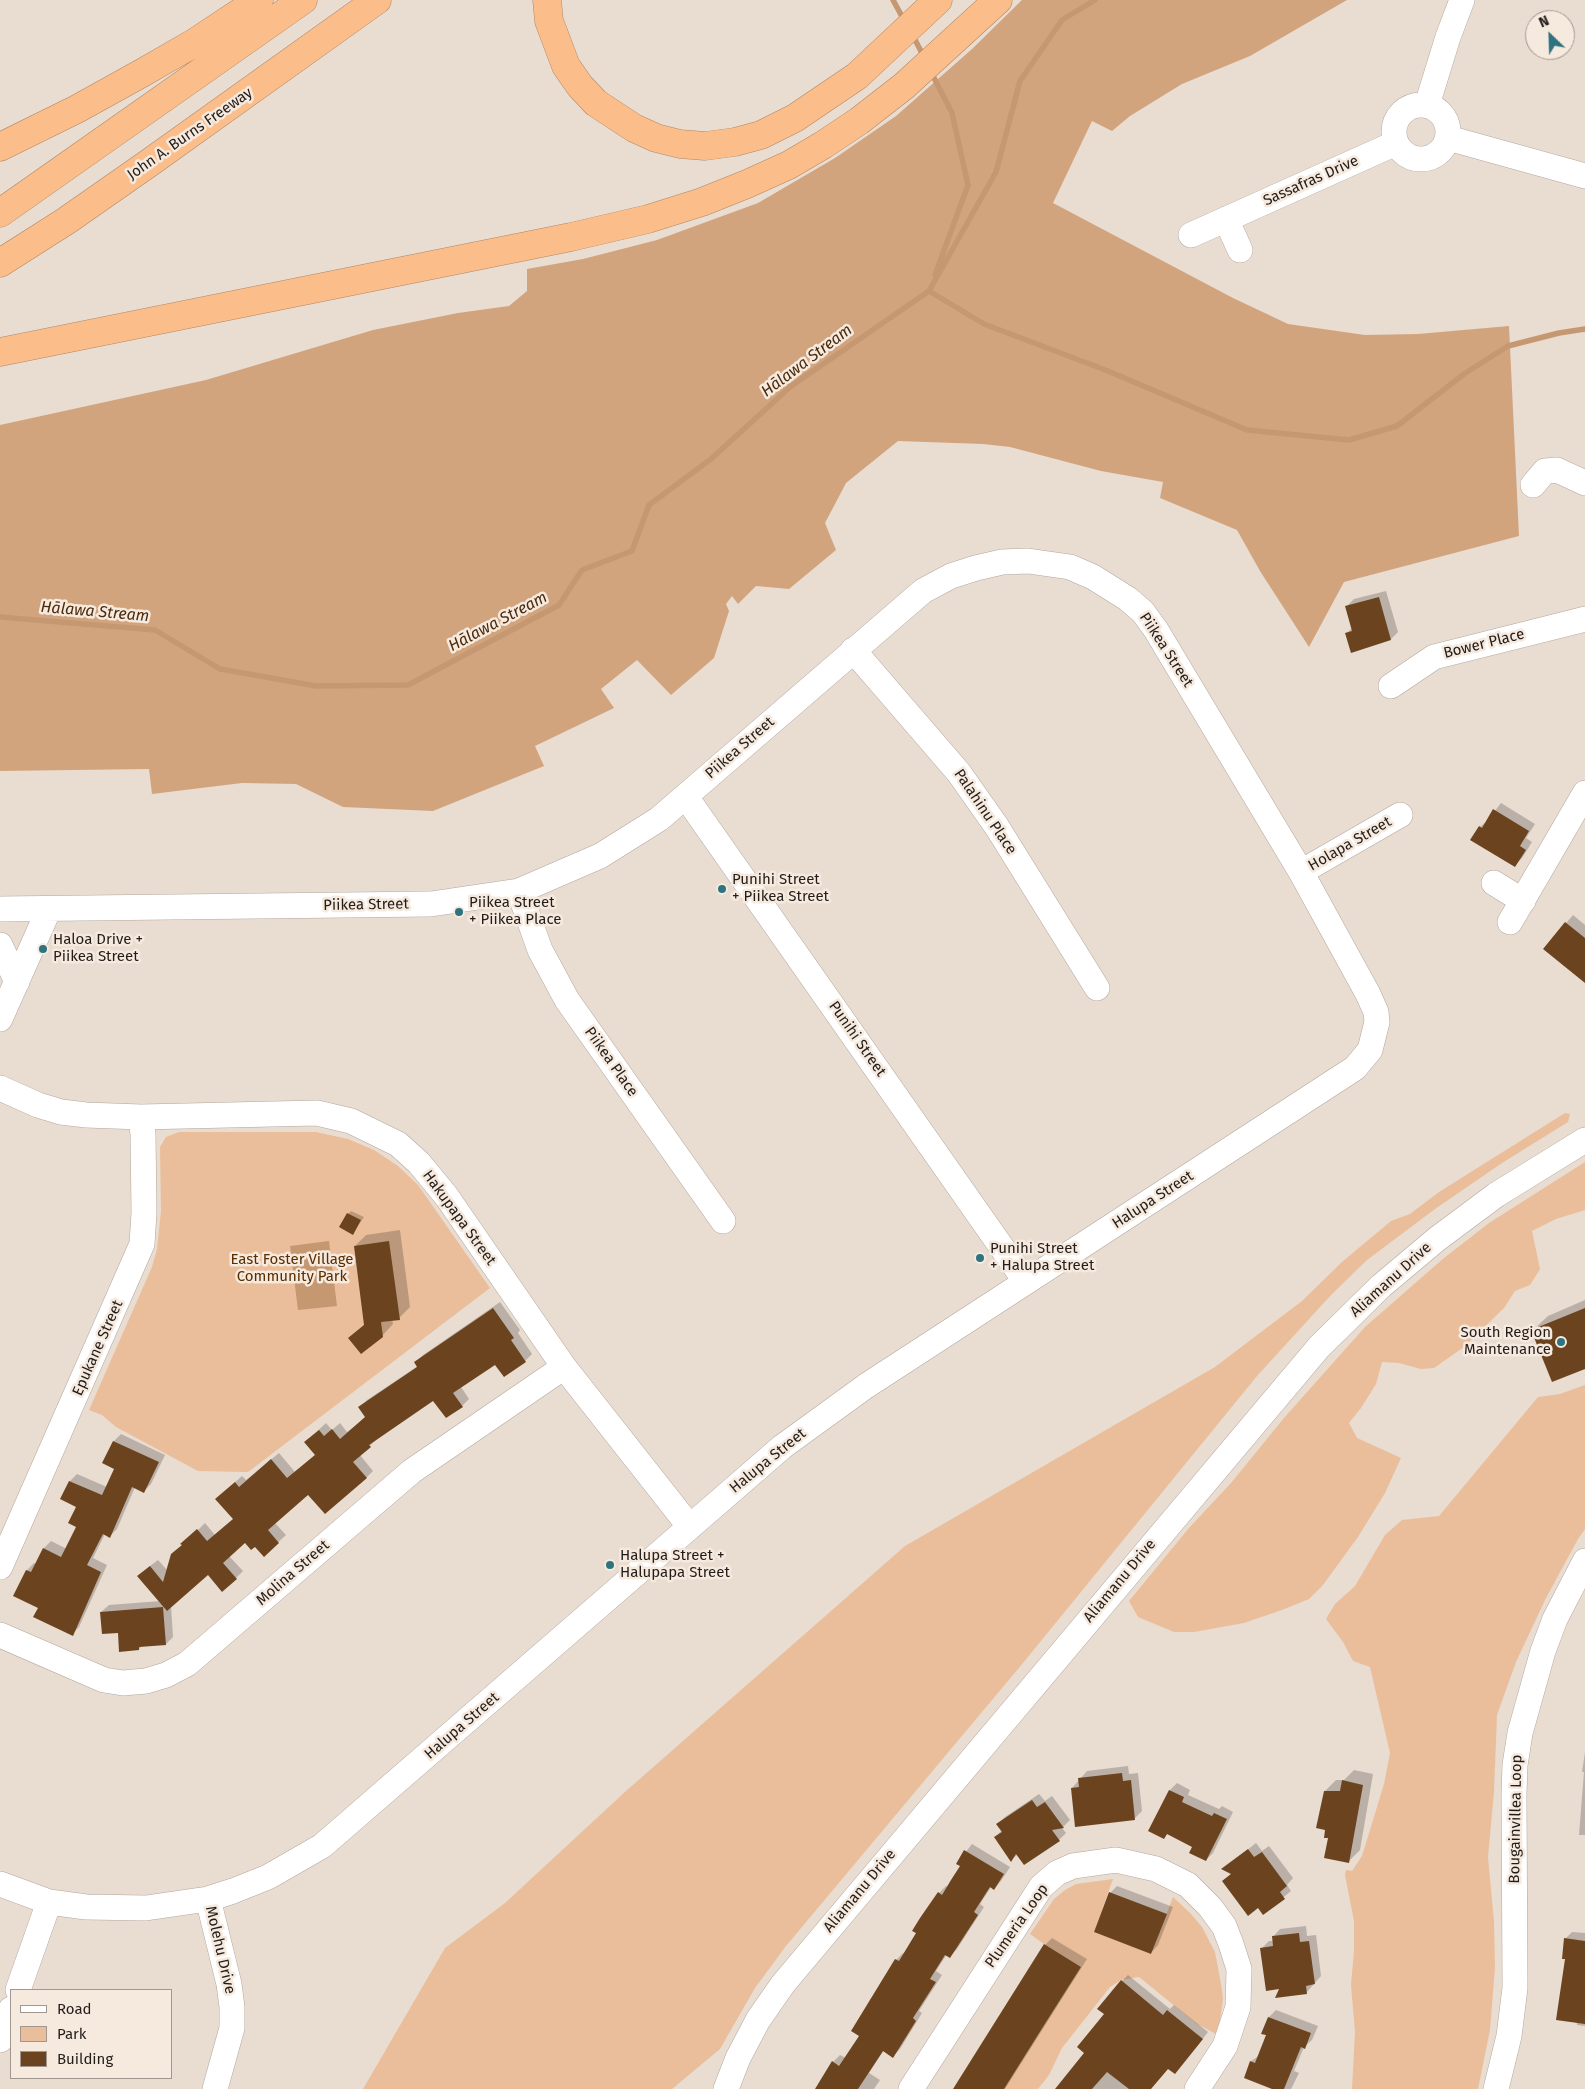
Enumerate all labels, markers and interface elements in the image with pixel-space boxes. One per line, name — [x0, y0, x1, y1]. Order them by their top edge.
north arrow — [1525, 10, 1575, 60]
text: N — [1536, 12, 1552, 31]
street label: John A. Burns Freeway — [124, 84, 256, 184]
street label: Sassafras Drive — [1261, 152, 1361, 210]
water label: Hālawa Stream — [758, 321, 856, 401]
water label: Hālawa Stream — [445, 588, 551, 656]
water label: Hālawa Stream — [40, 598, 150, 626]
street label: Piikea Street — [1135, 609, 1197, 691]
street label: Bower Place — [1442, 625, 1526, 663]
street label: Piikea Street — [702, 713, 778, 783]
street label: Palahinu Place — [950, 766, 1020, 858]
street label: Holapa Street — [1305, 813, 1395, 875]
place label: Punihi Street + Piikea Street — [732, 871, 829, 906]
marker: Punihi Street + Piikea Street — [716, 883, 728, 895]
place label: Piikea Street + Piikea Place — [469, 894, 561, 929]
street label: Piikea Street — [323, 895, 409, 915]
marker: Piikea Street + Piikea Place — [453, 906, 465, 918]
place label: Haloa Drive + Piikea Street — [53, 931, 143, 966]
marker: Haloa Drive + Piikea Street — [37, 943, 49, 955]
street label: Punihi Street — [824, 998, 890, 1080]
street label: Piikea Place — [580, 1024, 642, 1100]
street label: Hakupapa Street — [418, 1167, 500, 1269]
street label: Halupa Street — [1109, 1167, 1197, 1233]
street label: Aliamanu Drive — [1347, 1239, 1435, 1321]
place label: Punihi Street + Halupa Street — [990, 1240, 1094, 1275]
park label: East Foster Village Community Park — [230, 1251, 354, 1286]
marker: Punihi Street + Halupa Street — [974, 1252, 986, 1264]
street label: Epukane Street — [69, 1297, 127, 1399]
place label: South Region Maintenance — [1461, 1324, 1551, 1359]
marker: South Region Maintenance — [1555, 1336, 1567, 1348]
street label: Halupa Street — [726, 1425, 810, 1497]
street label: Molina Street — [253, 1536, 333, 1610]
street label: Aliamanu Drive — [1080, 1536, 1160, 1626]
place label: Halupa Street + Halupapa Street — [620, 1547, 730, 1582]
marker: Halupa Street + Halupapa Street — [604, 1559, 616, 1571]
street label: Halupa Street — [421, 1689, 503, 1763]
street label: Bougainvillea Loop — [1506, 1754, 1526, 1884]
street label: Aliamanu Drive — [820, 1846, 900, 1936]
street label: Plumeria Loop — [981, 1881, 1053, 1971]
street label: Molehu Drive — [201, 1904, 239, 1996]
legend — [10, 1989, 172, 2079]
text: Road — [57, 2000, 92, 2018]
text: Park — [57, 2025, 87, 2043]
text: Building — [57, 2050, 113, 2068]

